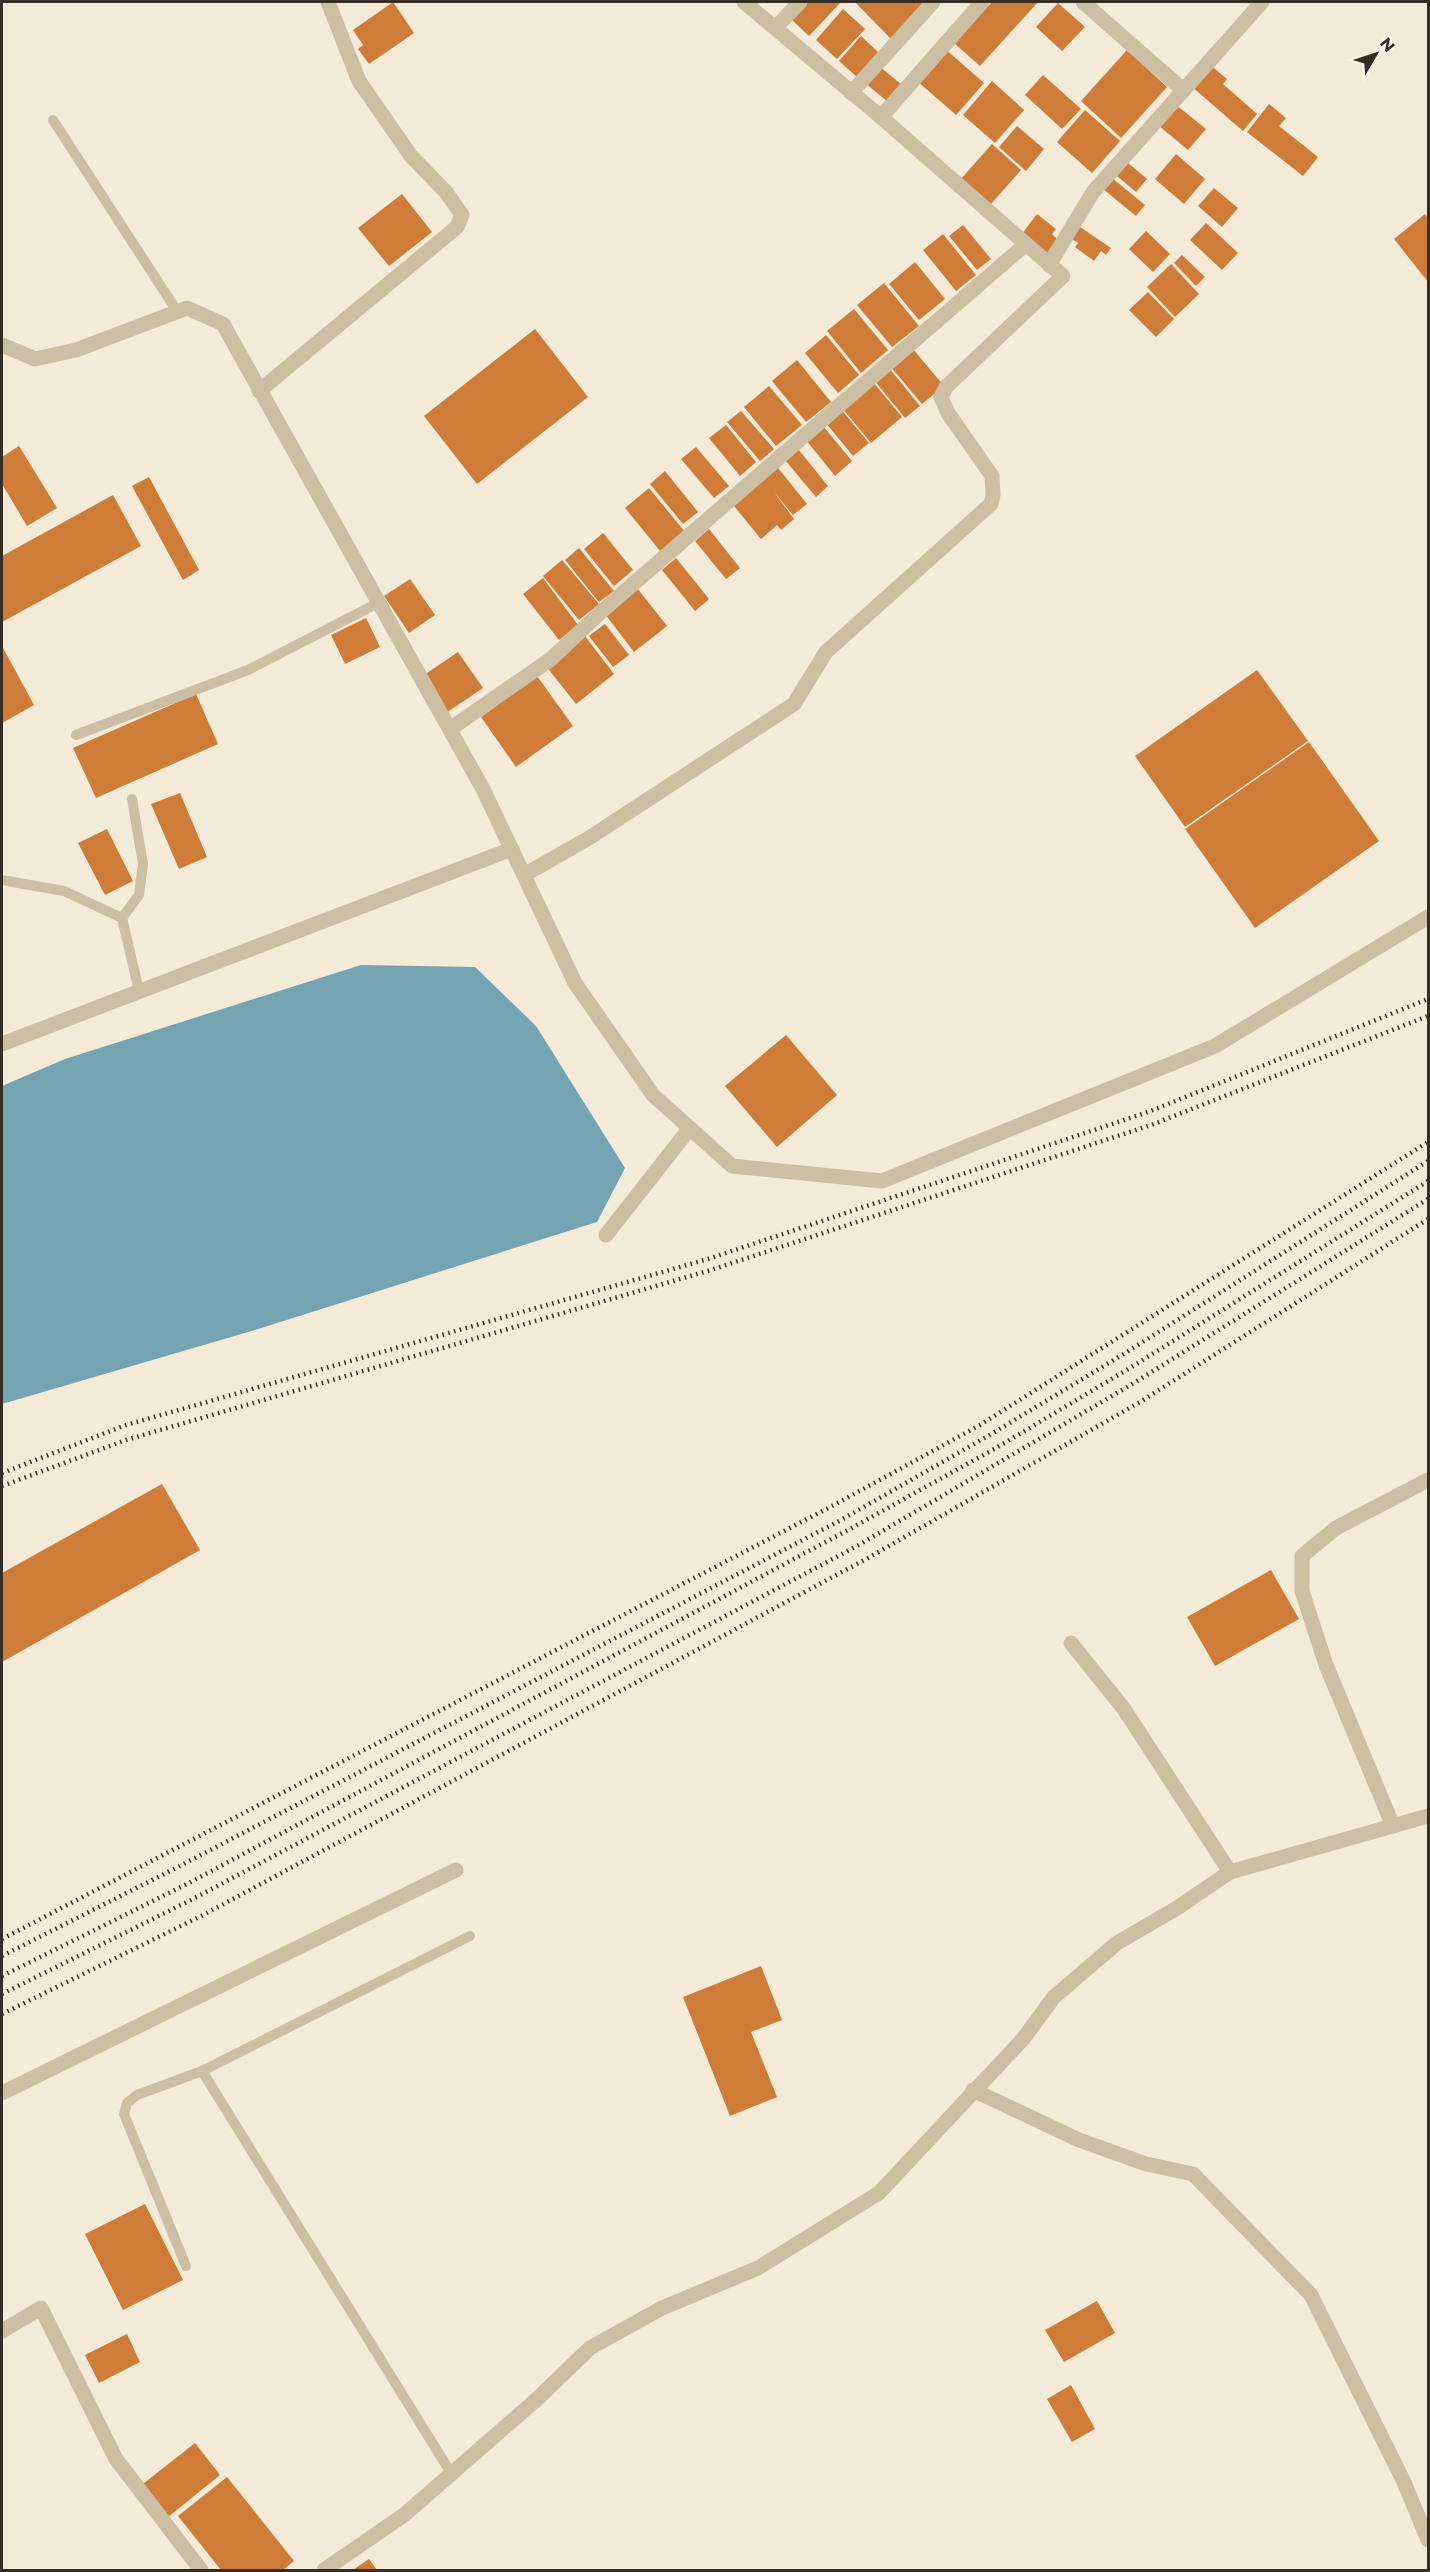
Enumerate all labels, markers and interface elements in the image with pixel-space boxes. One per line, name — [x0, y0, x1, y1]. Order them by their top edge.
north arrow — [1346, 24, 1406, 84]
text: N — [1376, 34, 1399, 56]

